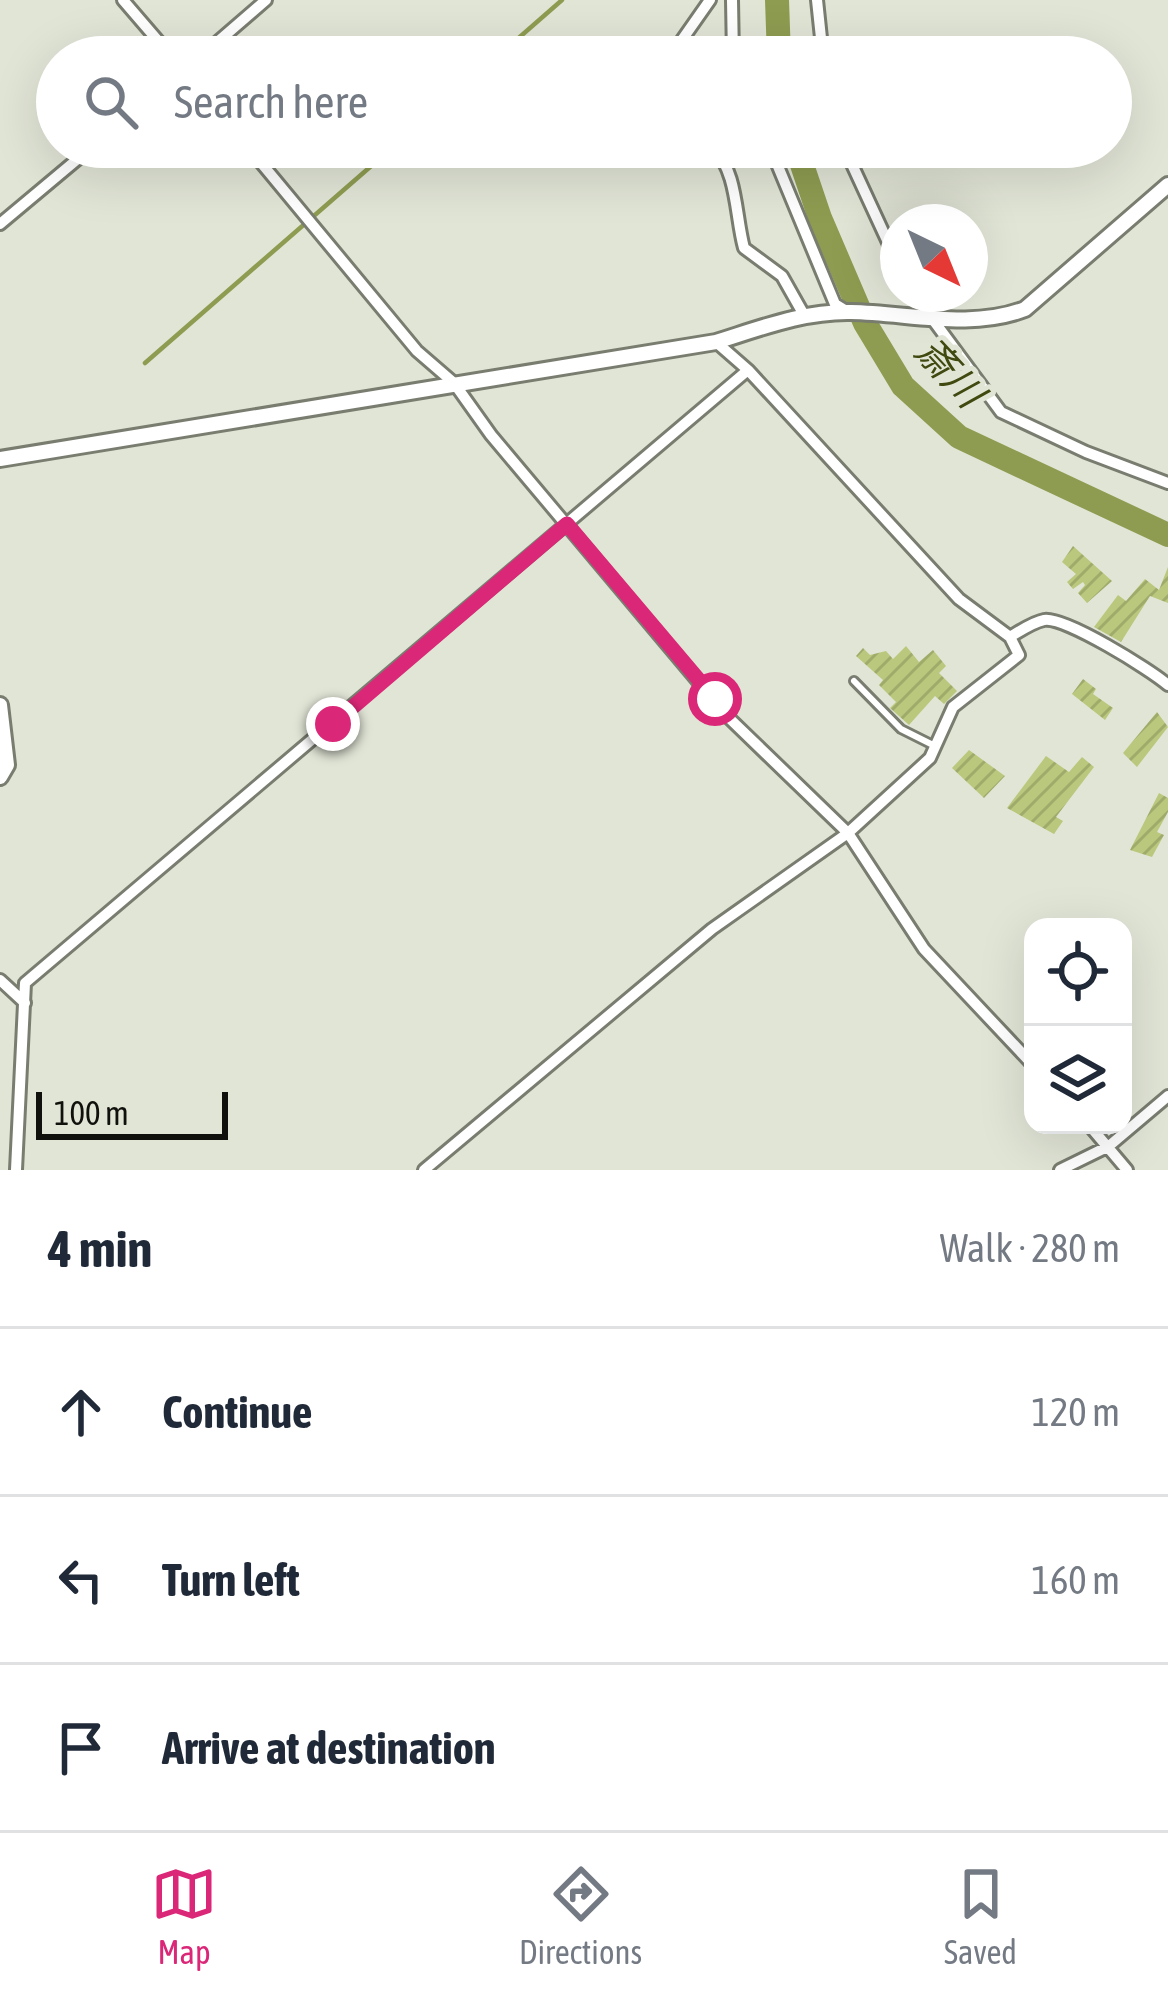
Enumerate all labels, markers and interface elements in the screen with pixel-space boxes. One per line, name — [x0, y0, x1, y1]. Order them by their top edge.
search box — [36, 36, 1132, 168]
icon: search — [78, 69, 144, 135]
text: Search here — [174, 76, 368, 128]
north arrow — [880, 204, 988, 312]
water label: 斎川 — [907, 328, 995, 418]
route start — [688, 672, 742, 726]
route end — [306, 697, 360, 751]
map controls — [1024, 918, 1132, 1134]
button: locate — [1024, 918, 1132, 1026]
button: layers — [1024, 1026, 1132, 1134]
scale bar — [36, 1086, 228, 1139]
text: 100 m — [54, 1094, 129, 1132]
text: 4 min — [48, 1219, 152, 1278]
text: Walk · 280 m — [940, 1226, 1120, 1270]
icon: ahead — [48, 1379, 114, 1445]
text: Continue — [162, 1386, 313, 1438]
text: 120 m — [1032, 1390, 1120, 1434]
icon: left — [48, 1547, 114, 1613]
text: Turn left — [162, 1554, 300, 1606]
text: 160 m — [1032, 1558, 1120, 1602]
icon: arrive — [48, 1715, 114, 1781]
text: Arrive at destination — [162, 1722, 496, 1774]
tab: Map — [151, 1861, 217, 1971]
tab: Directions — [519, 1861, 642, 1971]
tab: Saved — [944, 1861, 1017, 1971]

